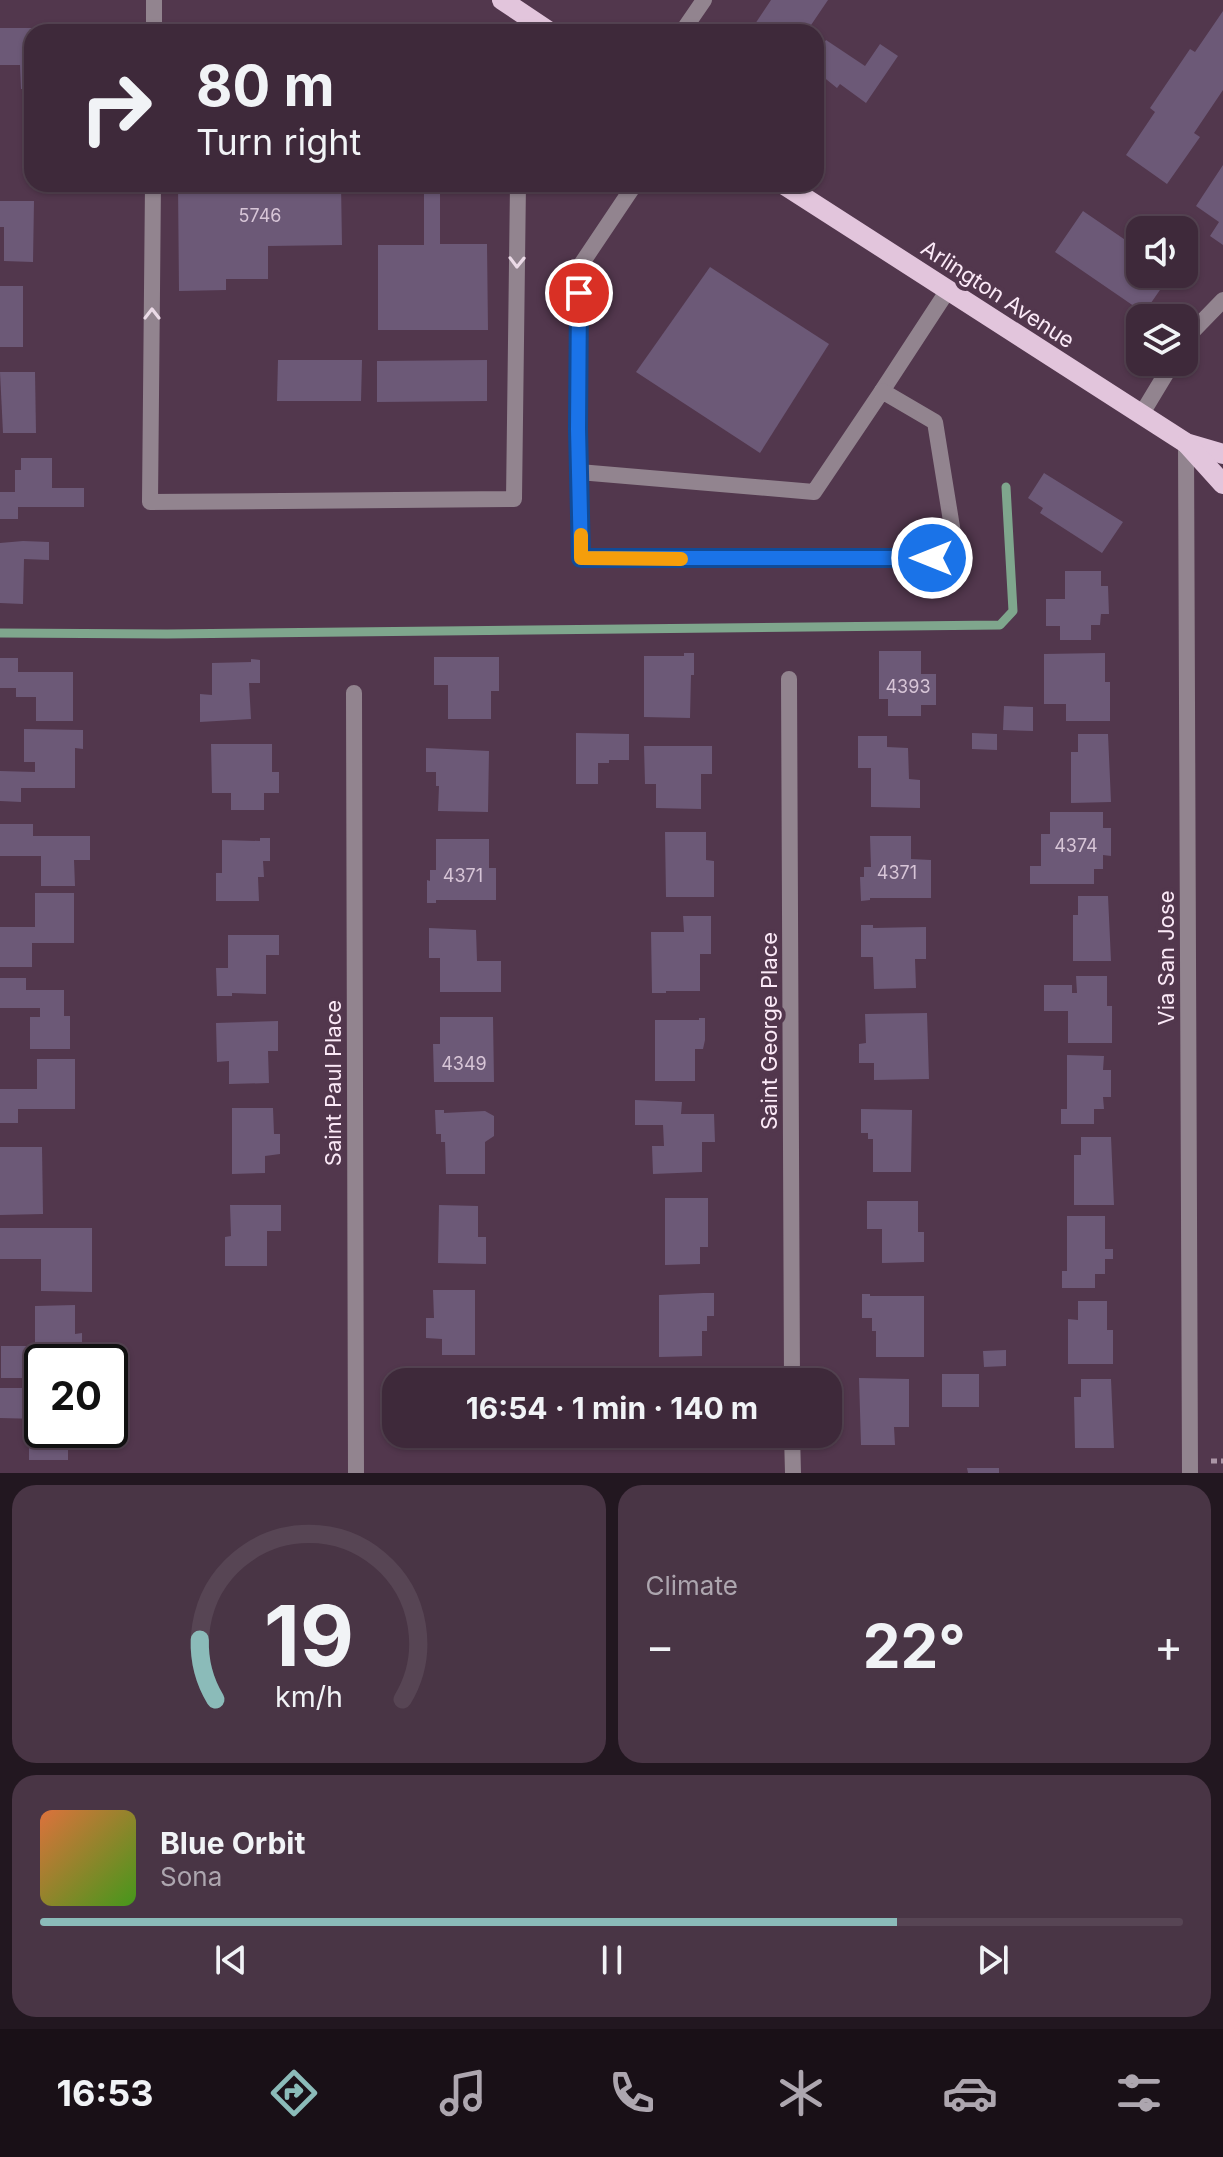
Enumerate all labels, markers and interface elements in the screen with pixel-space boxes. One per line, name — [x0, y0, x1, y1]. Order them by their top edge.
text: 80 m — [196, 52, 335, 120]
icon: right — [64, 56, 168, 160]
text: Turn right — [196, 120, 361, 164]
house number: 5746 — [239, 205, 281, 226]
map controls — [1126, 216, 1198, 376]
button: sound — [1126, 216, 1198, 288]
street label: Arlington Avenue — [916, 235, 1080, 353]
one-way arrow — [508, 256, 526, 269]
pin — [545, 259, 613, 327]
icon: arrive — [557, 271, 601, 315]
button: layers — [1126, 304, 1198, 376]
one-way arrow — [143, 307, 161, 320]
position arrow — [890, 516, 974, 600]
house number: 4393 — [885, 676, 931, 697]
house number: 4374 — [1054, 835, 1098, 856]
house number: 4371 — [877, 862, 917, 883]
house number: 4371 — [443, 865, 483, 886]
street label: Via San Jose — [1153, 891, 1179, 1025]
street label: Saint George Place — [756, 932, 782, 1130]
street label: Saint Paul Place — [320, 1000, 346, 1166]
house number: 4349 — [441, 1053, 487, 1074]
speed limit sign: 20 — [24, 1344, 128, 1448]
text: 16:54 · 1 min · 140 m — [466, 1390, 758, 1426]
text: Climate — [646, 1570, 738, 1601]
text: 19 — [264, 1585, 354, 1686]
text: 22° — [863, 1610, 966, 1682]
text: − — [646, 1619, 675, 1673]
text: + — [1154, 1619, 1183, 1673]
text: km/h — [275, 1679, 343, 1714]
text: Blue Orbit — [160, 1825, 305, 1861]
text: Sona — [160, 1861, 222, 1892]
icon: previous — [209, 1938, 253, 1982]
icon: pause — [590, 1938, 634, 1982]
icon: next — [971, 1938, 1015, 1982]
icon: directions — [266, 2065, 322, 2121]
icon: music — [435, 2065, 491, 2121]
icon: phone — [604, 2065, 660, 2121]
icon: climate — [773, 2065, 829, 2121]
icon: car — [942, 2065, 998, 2121]
icon: filters — [1111, 2065, 1167, 2121]
text: 16:53 — [56, 2071, 154, 2115]

